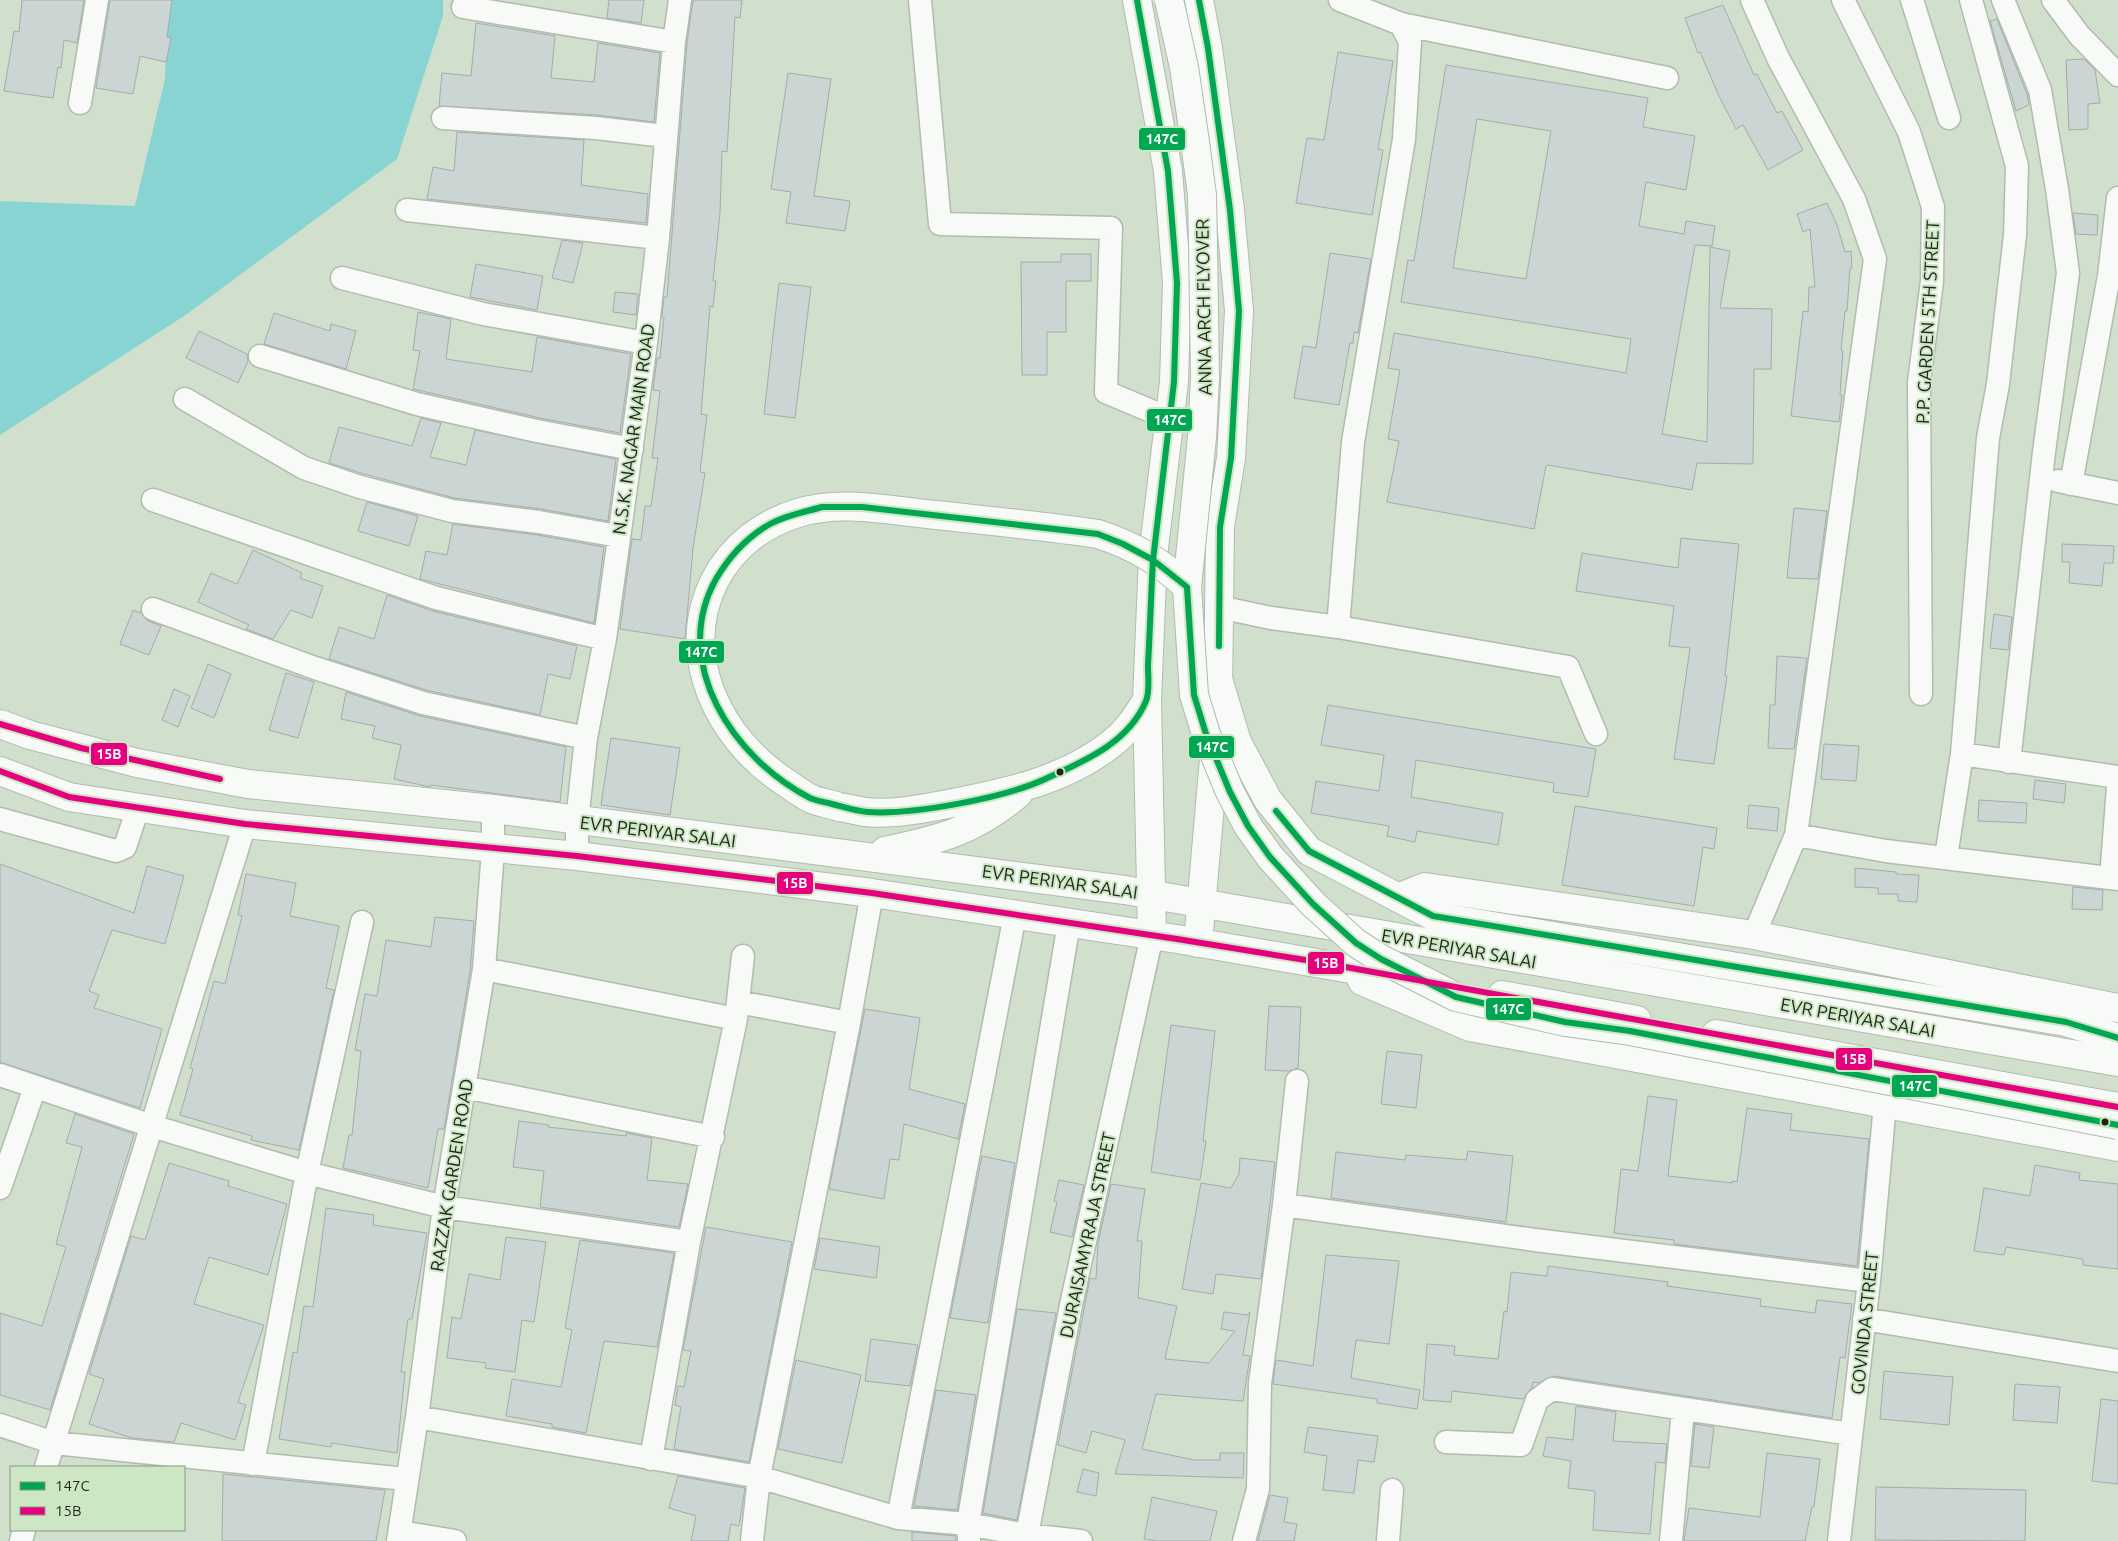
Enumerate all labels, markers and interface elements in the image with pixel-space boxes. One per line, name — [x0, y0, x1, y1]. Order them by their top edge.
line badge: 147C — [1138, 127, 1186, 151]
text: 147C — [1146, 131, 1178, 147]
street label: ANNA ARCH FLYOVER — [1191, 218, 1215, 396]
street label: P.P. GARDEN 5TH STREET — [1912, 220, 1942, 424]
street label: N.S.K. NAGAR MAIN ROAD — [608, 322, 658, 536]
line badge: 147C — [1146, 408, 1193, 432]
text: 147C — [1154, 412, 1186, 428]
line badge: 147C — [678, 640, 725, 664]
text: 147C — [685, 644, 717, 660]
line badge: 147C — [1188, 735, 1235, 759]
text: 147C — [1196, 739, 1228, 755]
line badge: 15B — [90, 742, 128, 766]
text: 15B — [96, 746, 122, 762]
unlabelled marker — [1055, 767, 1065, 777]
street label: EVR PERIYAR SALAI — [579, 812, 737, 850]
street label: EVR PERIYAR SALAI — [981, 860, 1139, 902]
line badge: 15B — [776, 871, 814, 895]
text: 15B — [782, 875, 808, 891]
street label: EVR PERIYAR SALAI — [1380, 925, 1538, 971]
line badge: 15B — [1307, 951, 1345, 975]
text: 15B — [1313, 955, 1339, 971]
street label: EVR PERIYAR SALAI — [1779, 994, 1937, 1040]
line badge: 147C — [1485, 997, 1532, 1021]
text: 147C — [1492, 1001, 1524, 1017]
line badge: 15B — [1835, 1047, 1873, 1071]
text: 15B — [1841, 1051, 1867, 1067]
line badge: 147C — [1891, 1074, 1938, 1098]
street label: RAZZAK GARDEN ROAD — [426, 1077, 476, 1273]
text: 147C — [1899, 1078, 1931, 1094]
unlabelled marker — [2100, 1117, 2110, 1127]
street label: DURAISAMYRAJA STREET — [1055, 1130, 1119, 1340]
street label: GOVINDA STREET — [1847, 1250, 1881, 1396]
legend — [10, 1466, 185, 1531]
text: 147C — [55, 1477, 90, 1494]
text: 15B — [55, 1502, 81, 1519]

